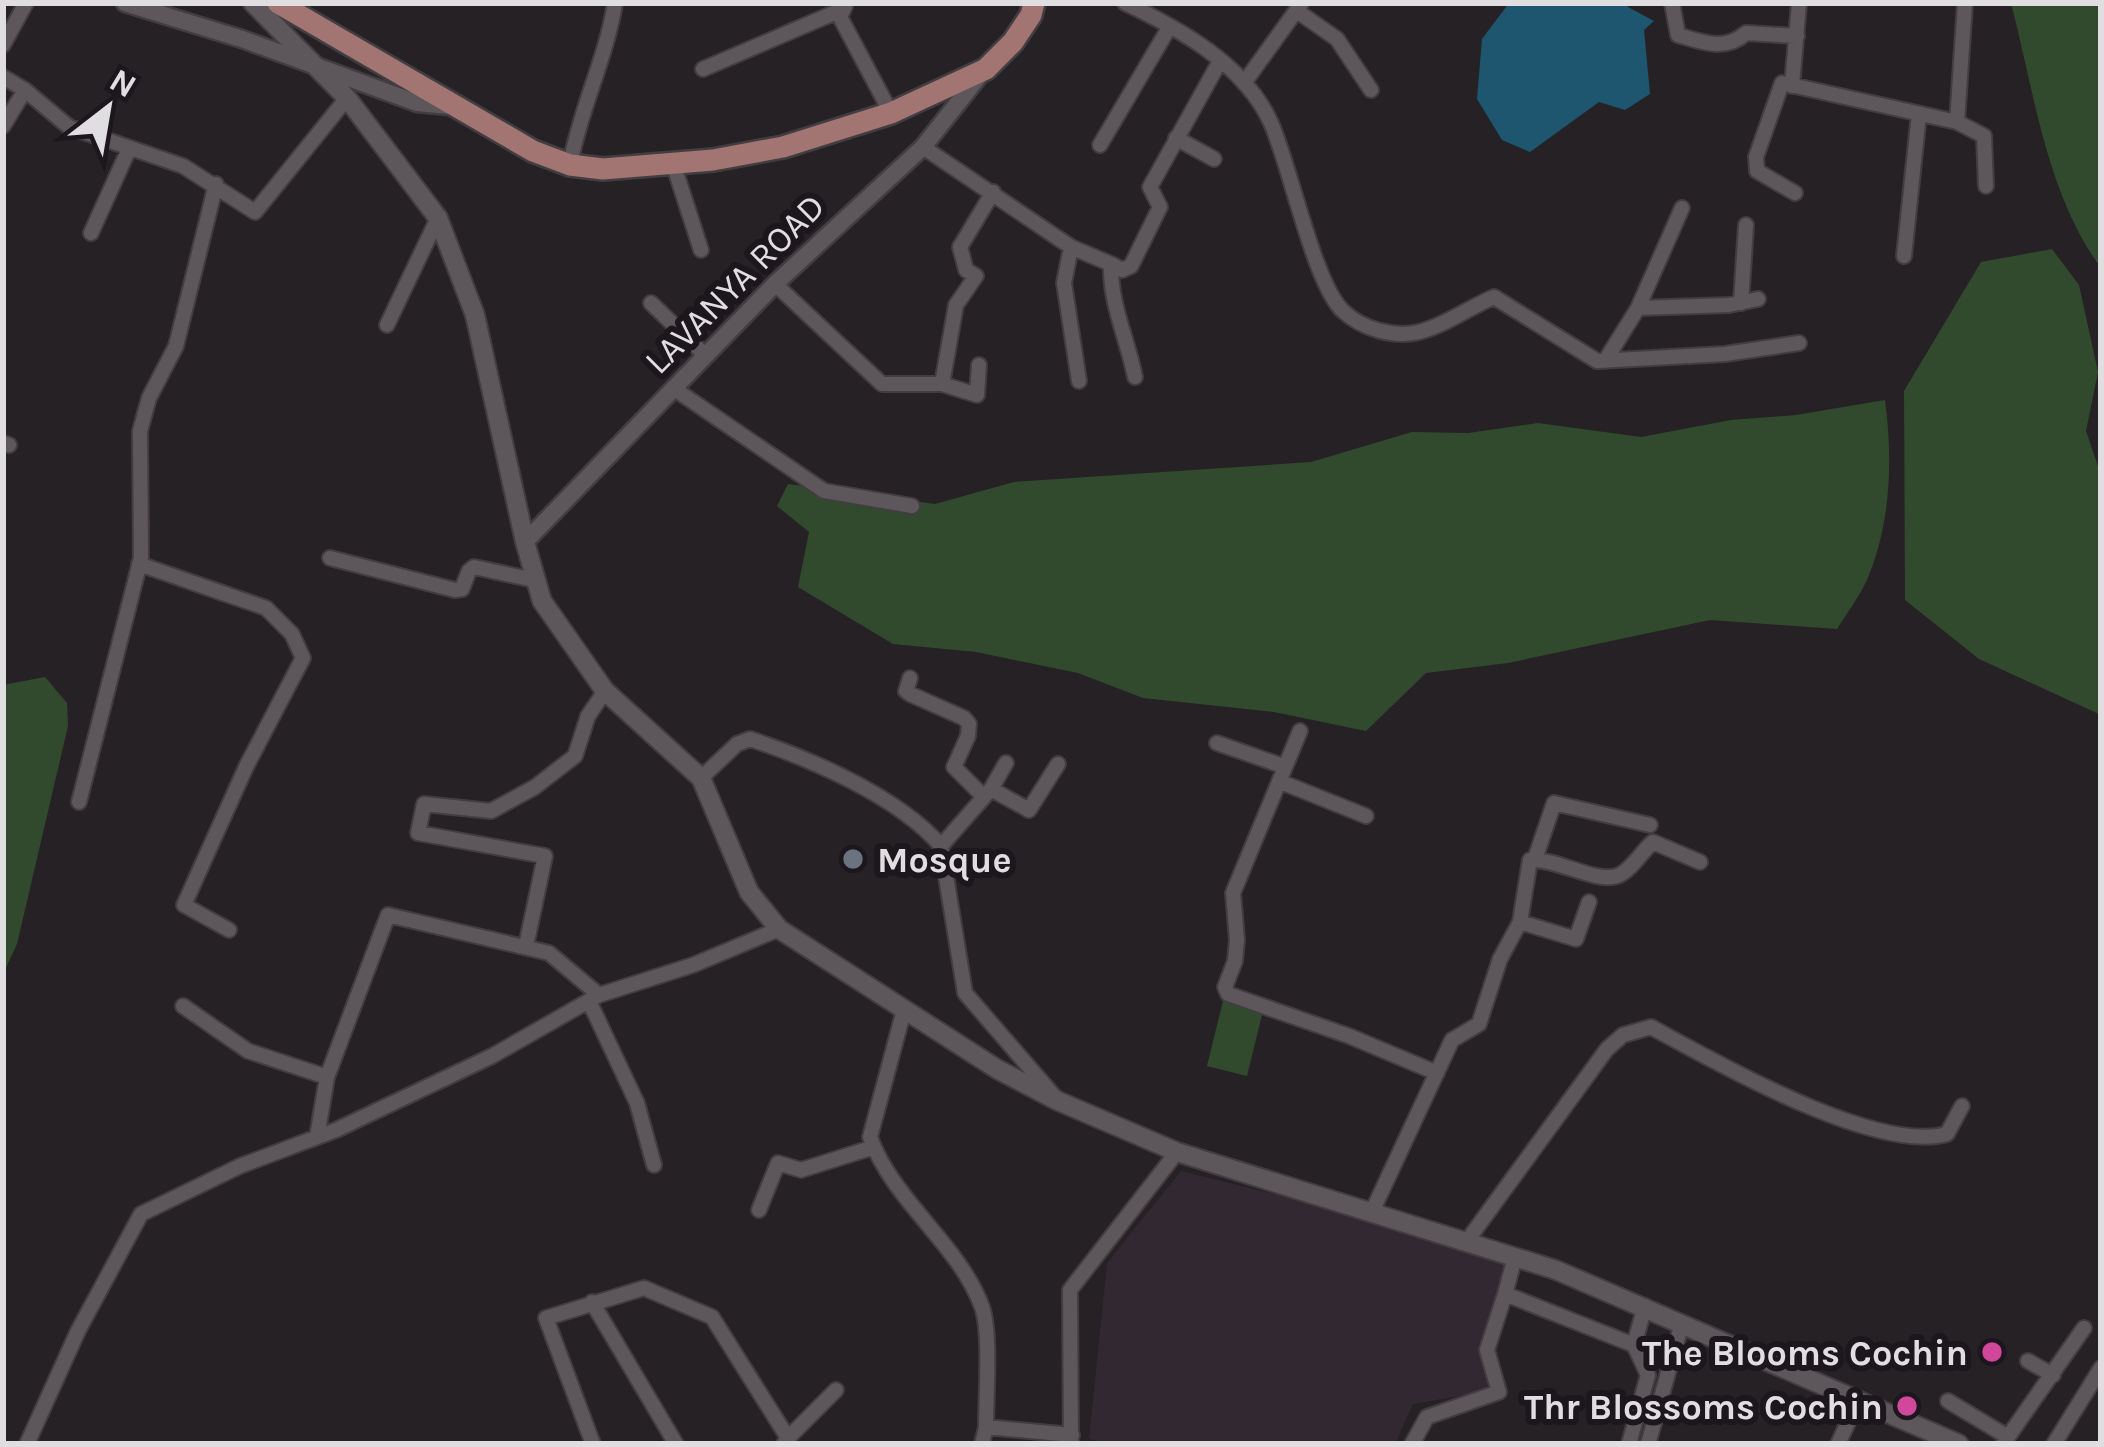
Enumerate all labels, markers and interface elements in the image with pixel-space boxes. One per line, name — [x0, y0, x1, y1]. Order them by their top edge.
north arrow — [48, 48, 168, 168]
text: N — [103, 61, 143, 106]
street label: LAVANYA ROAD — [636, 185, 833, 382]
place label: Mosque — [877, 839, 1011, 882]
marker: Mosque — [840, 846, 866, 872]
place label: The Blooms Cochin — [1642, 1332, 1968, 1374]
marker: The Blooms Cochin — [1979, 1339, 2005, 1365]
place label: Thr Blossoms Cochin — [1524, 1386, 1883, 1428]
marker: Thr Blossoms Cochin — [1894, 1393, 1920, 1419]

